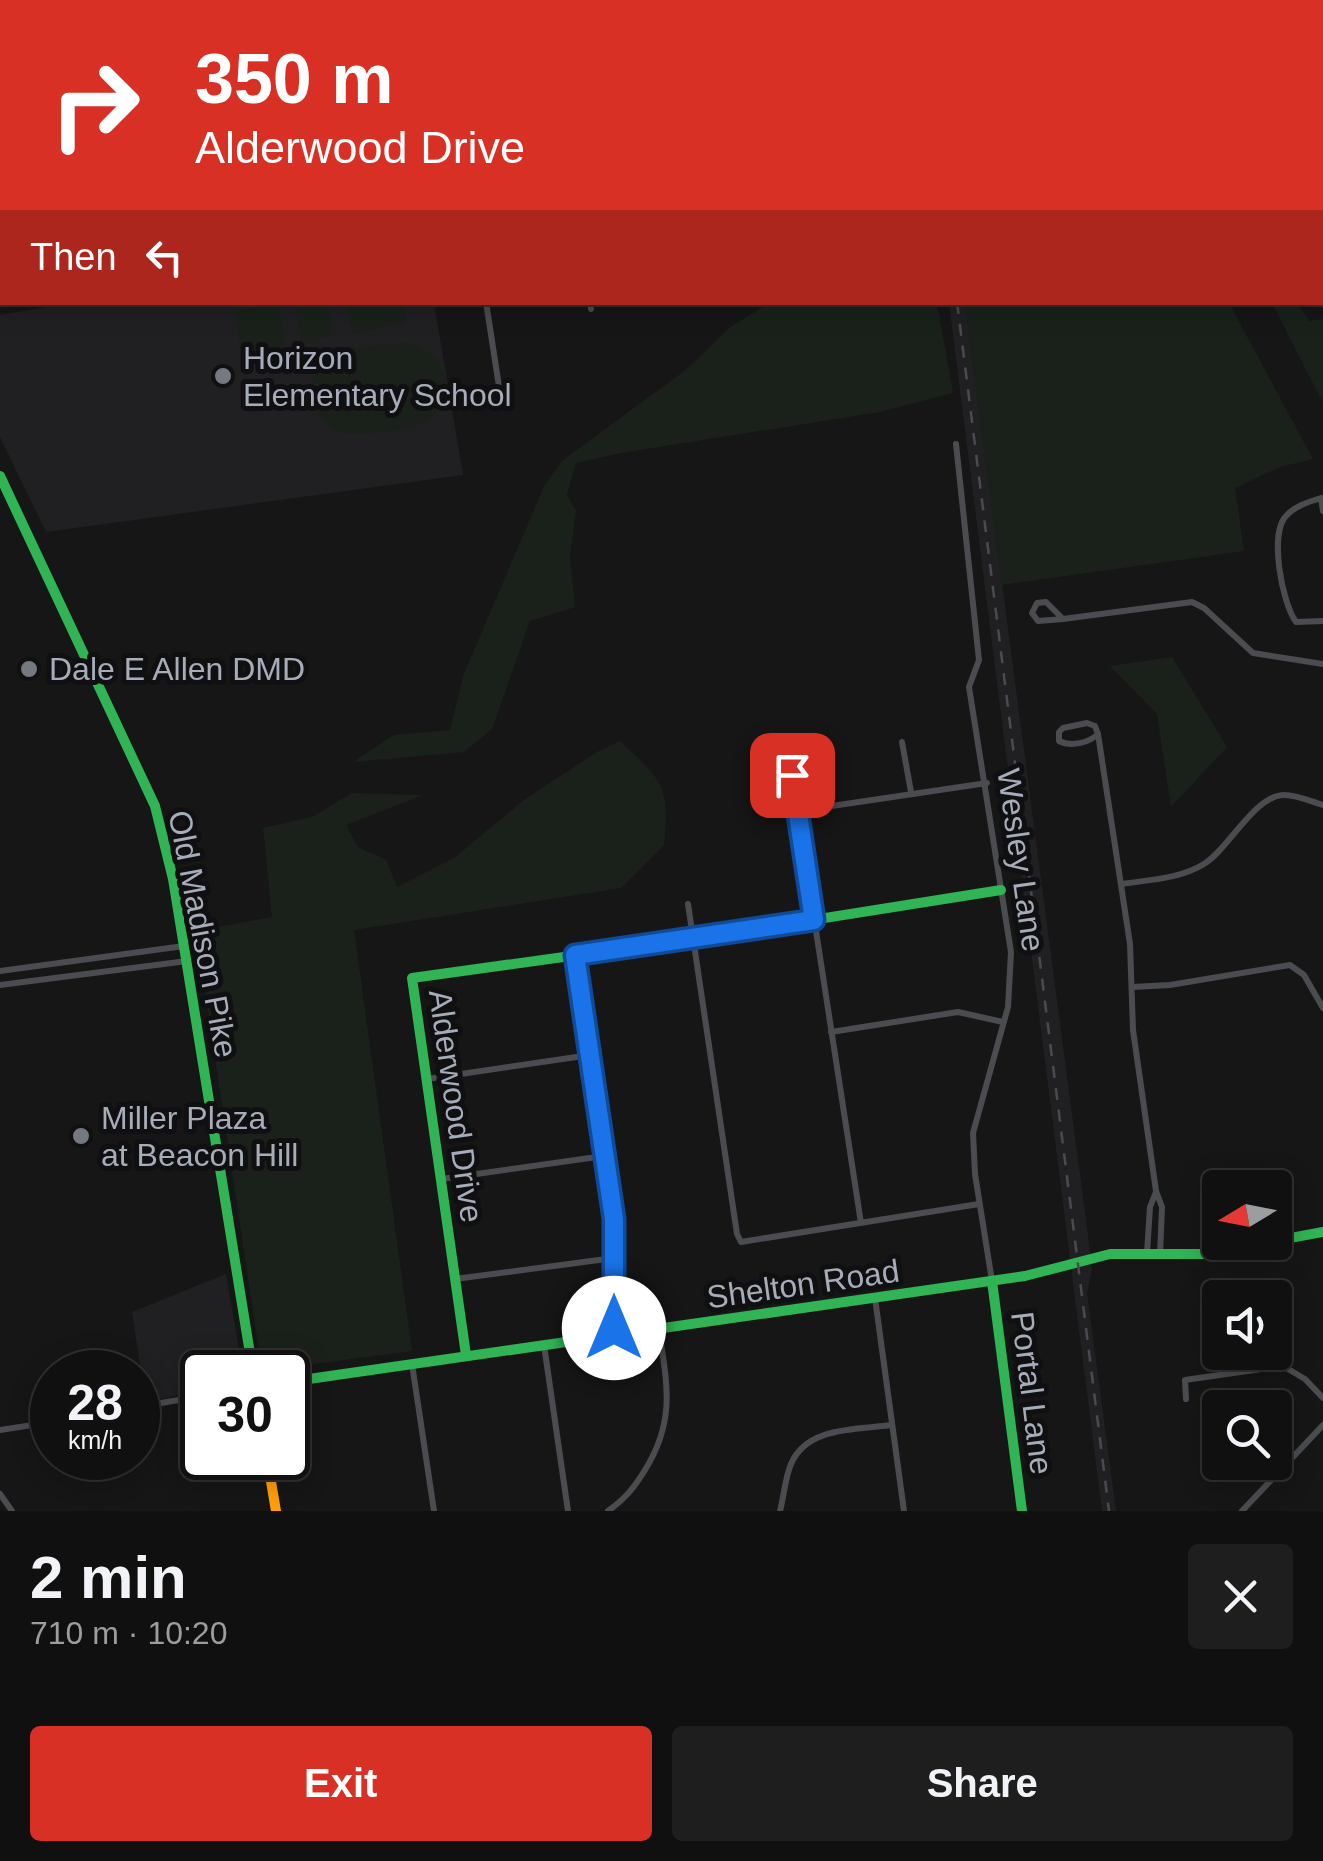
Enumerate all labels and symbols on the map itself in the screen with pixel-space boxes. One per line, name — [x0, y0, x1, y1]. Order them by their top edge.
place label: Horizon Elementary School — [243, 340, 512, 413]
marker: Horizon Elementary School — [212, 365, 234, 387]
place label: Dale E Allen DMD — [49, 651, 305, 687]
marker: Dale E Allen DMD — [18, 658, 40, 680]
pin — [750, 733, 835, 818]
street label: Wesley Lane — [990, 766, 1052, 954]
street label: Old Madison Pike — [161, 807, 245, 1061]
street label: Alderwood Drive — [422, 987, 490, 1225]
place label: Miller Plaza at Beacon Hill — [101, 1100, 298, 1173]
marker: Miller Plaza at Beacon Hill — [70, 1125, 92, 1147]
north arrow — [1202, 1170, 1292, 1260]
street label: Shelton Road — [704, 1253, 902, 1315]
position arrow — [562, 1276, 666, 1380]
street label: Portal Lane — [1004, 1310, 1060, 1476]
speed limit sign: 30 — [180, 1350, 310, 1480]

